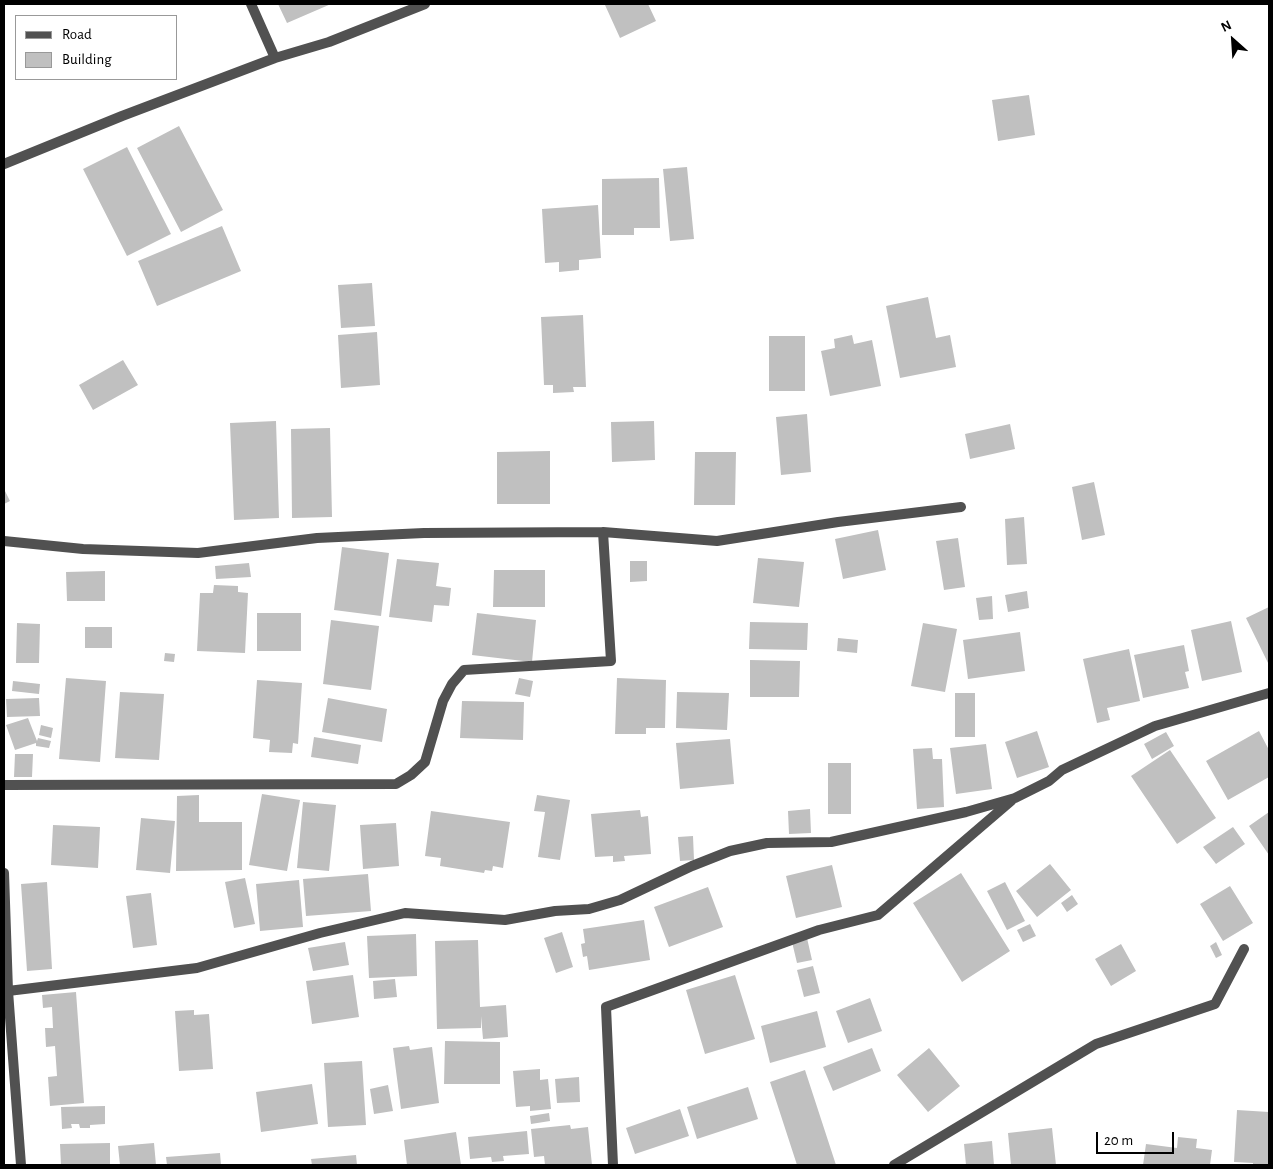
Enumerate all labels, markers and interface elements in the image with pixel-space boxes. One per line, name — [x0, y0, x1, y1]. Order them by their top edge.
legend — [15, 15, 178, 80]
north arrow — [1208, 15, 1258, 65]
text: N — [1219, 18, 1234, 35]
text: Road — [62, 27, 92, 42]
text: Building — [62, 52, 112, 67]
scale bar — [1098, 1122, 1176, 1154]
text: 20 m — [1104, 1133, 1133, 1148]

